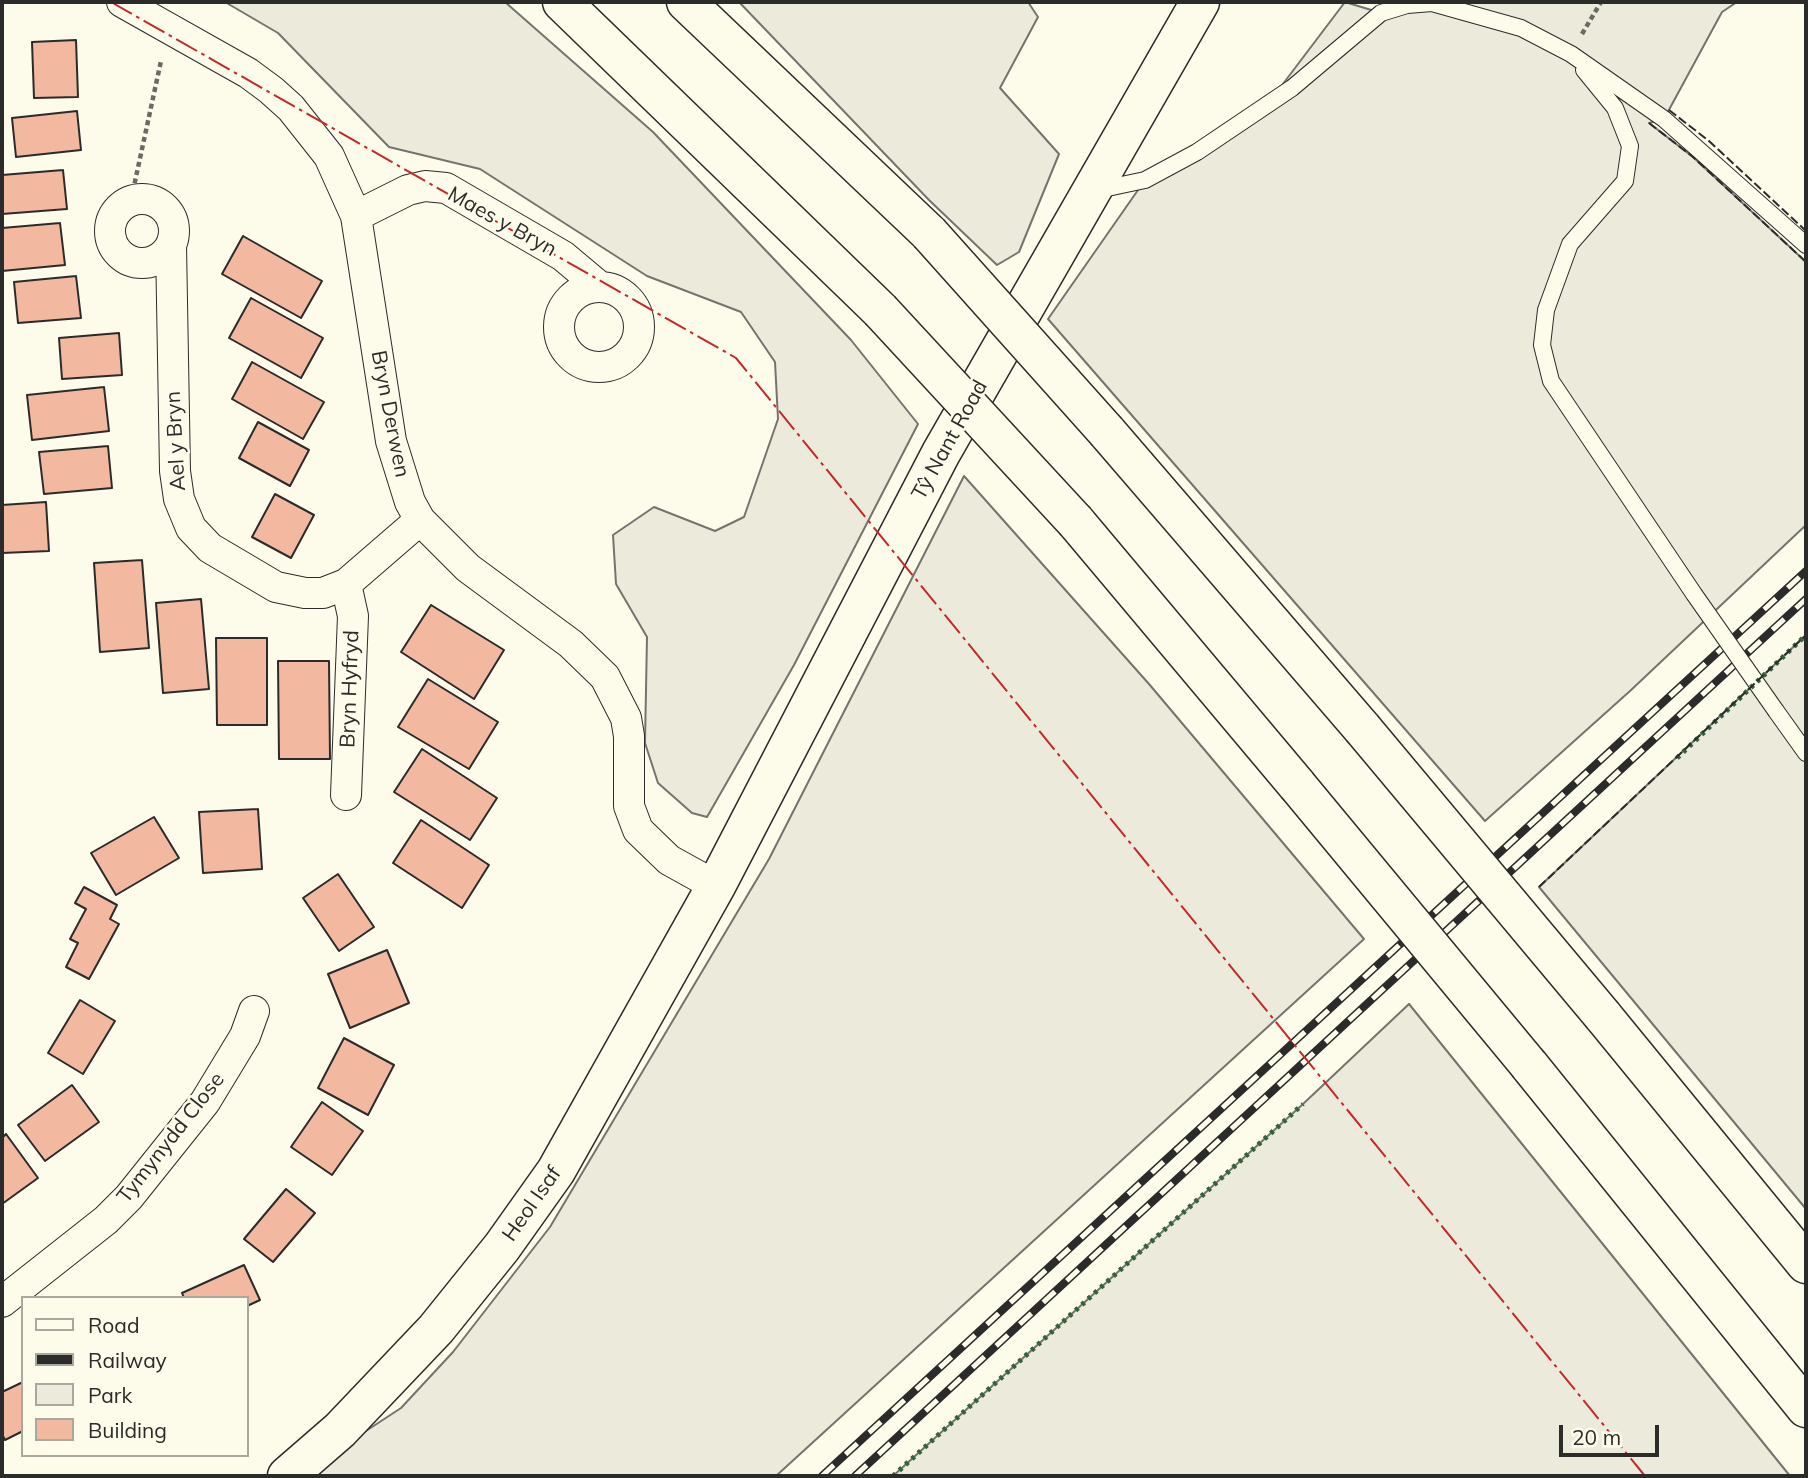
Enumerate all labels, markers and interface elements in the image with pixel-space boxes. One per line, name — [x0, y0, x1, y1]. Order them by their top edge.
street label: Maes y Bryn — [443, 182, 561, 262]
street label: Bryn Derwen — [365, 348, 415, 480]
street label: Tŷ Nant Road — [907, 376, 993, 504]
street label: Ael y Bryn — [161, 390, 191, 492]
street label: Bryn Hyfryd — [335, 630, 365, 748]
street label: Tymynydd Close — [112, 1068, 230, 1208]
street label: Heol Isaf — [497, 1162, 567, 1246]
legend — [21, 1296, 248, 1457]
text: Road — [88, 1312, 139, 1338]
text: Railway — [88, 1347, 167, 1373]
text: Park — [88, 1382, 132, 1408]
scale bar — [1563, 1412, 1663, 1456]
text: Building — [88, 1417, 167, 1443]
text: 20 m — [1572, 1424, 1621, 1450]

